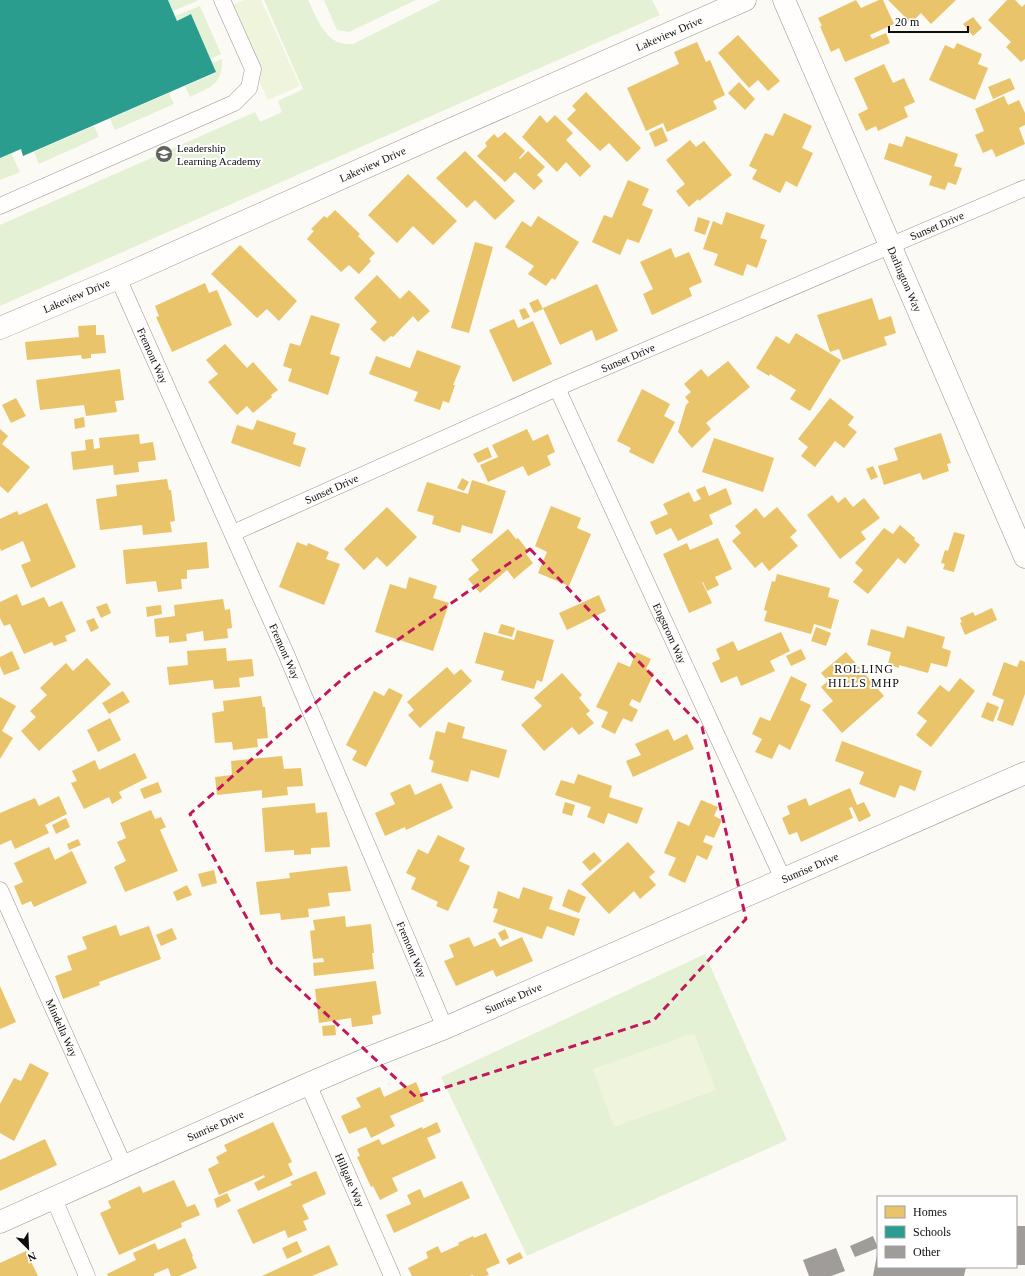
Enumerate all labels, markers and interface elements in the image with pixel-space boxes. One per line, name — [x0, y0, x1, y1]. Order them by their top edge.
scale bar — [889, 8, 968, 34]
street label: Lakeview Drive — [634, 14, 704, 53]
text: 20 m — [895, 15, 920, 29]
place label: Leadership Learning Academy — [177, 142, 261, 167]
school or university icon: Leadership Learning Academy — [154, 144, 174, 164]
street label: Lakeview Drive — [338, 144, 408, 184]
street label: Sunset Drive — [908, 209, 966, 242]
street label: Darlington Way — [885, 244, 924, 314]
street label: Lakeview Drive — [41, 276, 112, 315]
street label: Fremont Way — [135, 326, 171, 386]
street label: Sunset Drive — [599, 341, 657, 374]
street label: Sunset Drive — [303, 472, 360, 506]
street label: Engstrom Way — [651, 601, 689, 666]
street label: Fremont Way — [267, 622, 302, 682]
district label: ROLLING HILLS MHP — [828, 662, 900, 690]
street label: Sunrise Drive — [780, 850, 840, 885]
street label: Fremont Way — [394, 920, 429, 980]
street label: Sunrise Drive — [483, 980, 544, 1016]
street label: Mindella Way — [44, 997, 80, 1059]
street label: Sunrise Drive — [185, 1108, 246, 1143]
street label: Hillgate Way — [333, 1151, 367, 1210]
legend — [877, 1196, 1017, 1268]
text: Homes — [913, 1205, 947, 1219]
text: Schools — [913, 1225, 951, 1239]
north arrow — [8, 1228, 48, 1268]
text: Other — [913, 1245, 940, 1259]
text: N — [26, 1250, 38, 1264]

